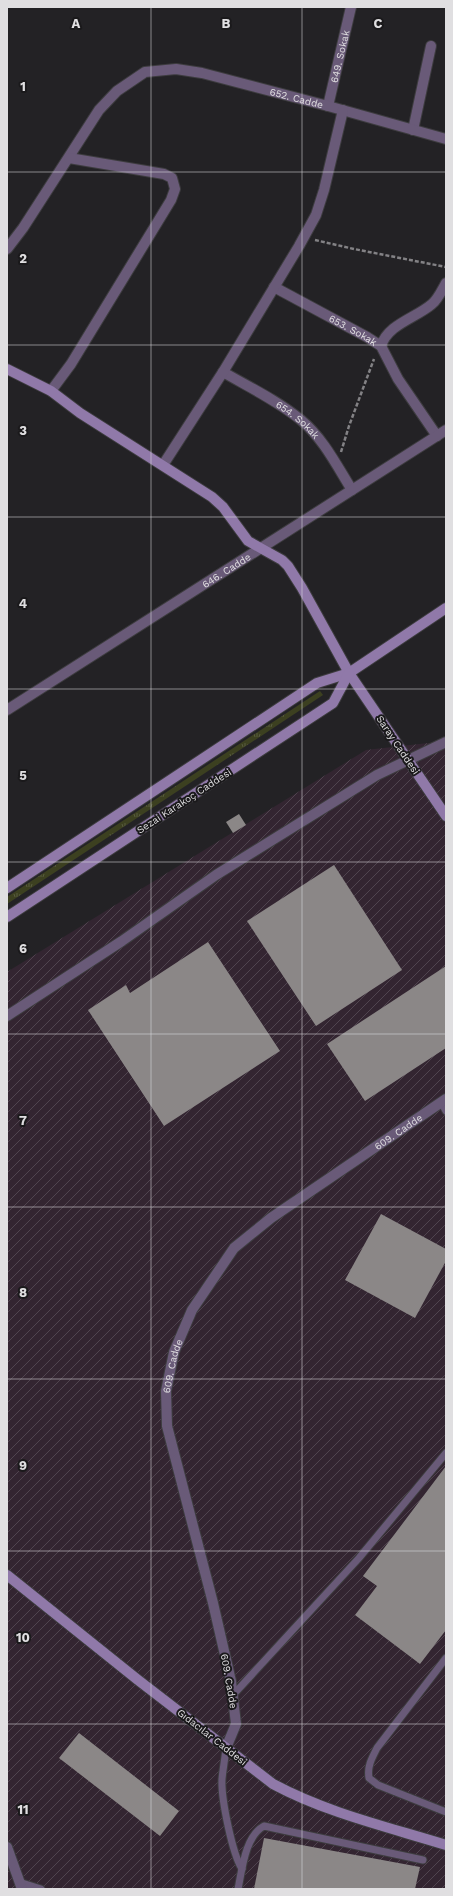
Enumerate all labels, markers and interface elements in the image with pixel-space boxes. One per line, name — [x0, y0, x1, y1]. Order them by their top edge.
text: A — [72, 16, 81, 31]
text: B — [222, 16, 231, 31]
text: C — [374, 16, 383, 31]
street label: 649. Sokak — [328, 29, 351, 84]
text: 1 — [20, 79, 26, 94]
street label: 652. Cadde — [269, 86, 325, 110]
text: 2 — [19, 251, 27, 266]
street label: 653. Sokak — [327, 312, 380, 348]
street label: 654. Sokak — [274, 398, 322, 441]
text: 3 — [19, 423, 27, 438]
street label: 646. Cadde — [200, 551, 253, 590]
text: 4 — [19, 596, 28, 611]
street label: Saray Caddesi — [374, 714, 422, 776]
street label: Sezai Karakoç Caddesi — [135, 766, 233, 836]
text: 5 — [19, 768, 27, 783]
text: 6 — [19, 941, 27, 956]
street label: 609. Cadde — [372, 1111, 424, 1152]
text: 7 — [19, 1113, 27, 1128]
text: 8 — [19, 1285, 27, 1300]
street label: 609. Cadde — [160, 1337, 185, 1394]
text: 9 — [19, 1458, 27, 1473]
text: 10 — [16, 1630, 30, 1645]
street label: 609. Cadde — [219, 1653, 239, 1709]
street label: Gıdacılar Caddesi — [175, 1707, 249, 1767]
text: 11 — [17, 1802, 29, 1817]

